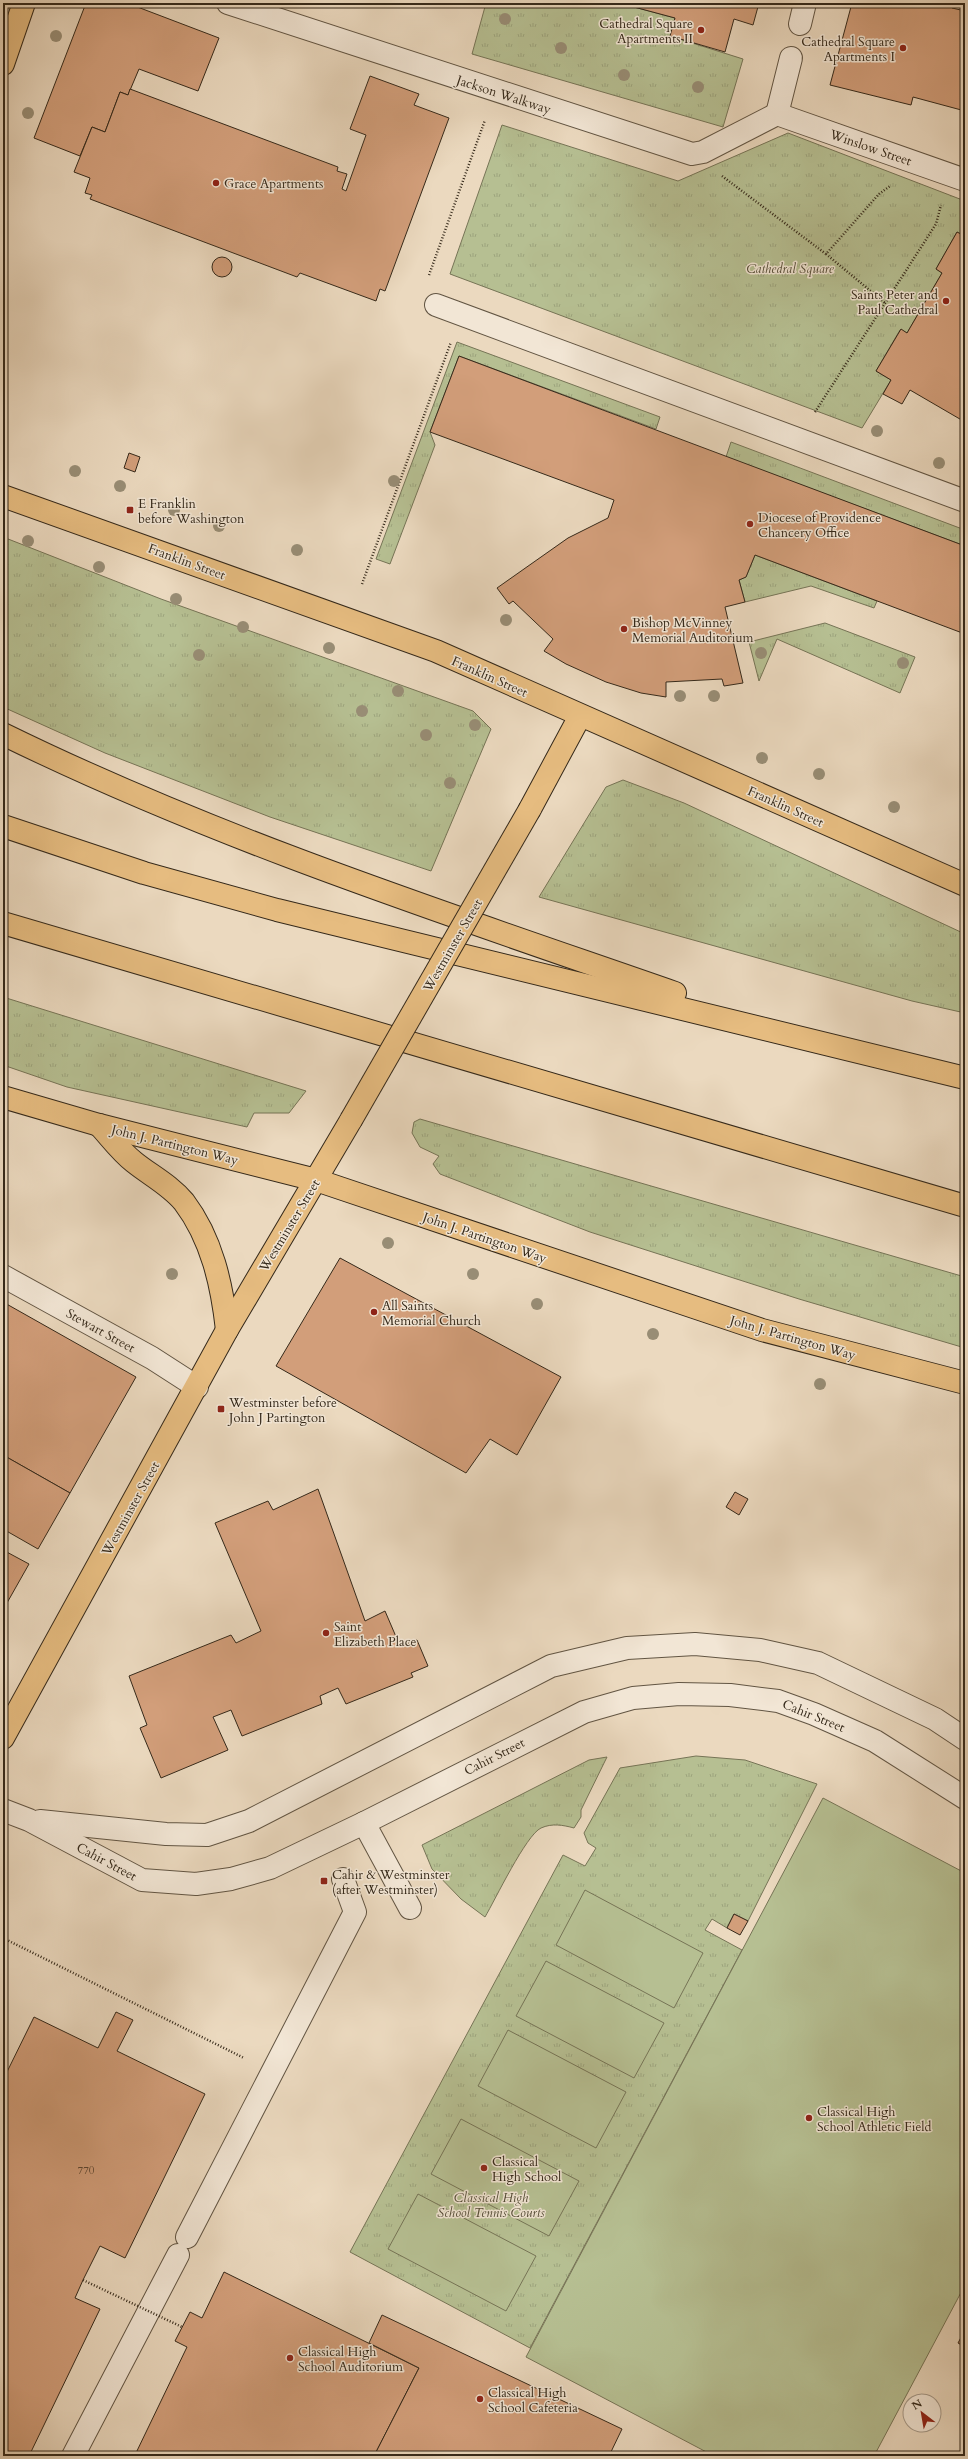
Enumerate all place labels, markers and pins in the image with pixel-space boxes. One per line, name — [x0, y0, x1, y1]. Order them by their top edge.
place label: Cathedral Square Apartments II — [599, 15, 693, 48]
marker: Cathedral Square Apartments II — [696, 25, 706, 35]
place label: Cathedral Square Apartments I — [801, 33, 895, 66]
marker: Cathedral Square Apartments I — [898, 43, 908, 53]
place label: Grace Apartments — [224, 175, 323, 193]
marker: Grace Apartments — [211, 178, 221, 188]
place label: Saints Peter and Paul Cathedral — [851, 286, 939, 319]
marker: Saints Peter and Paul Cathedral — [941, 296, 951, 306]
place label: E Franklin before Washington — [138, 495, 245, 528]
marker: E Franklin before Washington — [125, 505, 135, 515]
place label: Diocese of Providence Chancery Office — [758, 509, 881, 542]
marker: Diocese of Providence Chancery Office — [745, 519, 755, 529]
place label: Bishop McVinney Memorial Auditorium — [632, 614, 754, 647]
marker: Bishop McVinney Memorial Auditorium — [619, 624, 629, 634]
place label: All Saints Memorial Church — [382, 1297, 481, 1330]
marker: All Saints Memorial Church — [369, 1307, 379, 1317]
place label: Westminster before John J Partington — [227, 1394, 337, 1427]
marker: Westminster before John J Partington — [216, 1404, 226, 1414]
place label: Saint Elizabeth Place — [334, 1618, 417, 1651]
marker: Saint Elizabeth Place — [321, 1628, 331, 1638]
place label: Cahir & Westminster (after Westminster) — [332, 1866, 450, 1899]
marker: Cahir & Westminster (after Westminster) — [319, 1876, 329, 1886]
place label: Classical High School Athletic Field — [817, 2103, 932, 2136]
marker: Classical High School Athletic Field — [804, 2113, 814, 2123]
place label: Classical High School — [492, 2153, 562, 2186]
marker: Classical High School — [479, 2163, 489, 2173]
place label: Classical High School Auditorium — [298, 2343, 403, 2376]
marker: Classical High School Auditorium — [285, 2353, 295, 2363]
place label: Classical High School Cafeteria — [488, 2384, 578, 2417]
marker: Classical High School Cafeteria — [475, 2394, 485, 2404]

